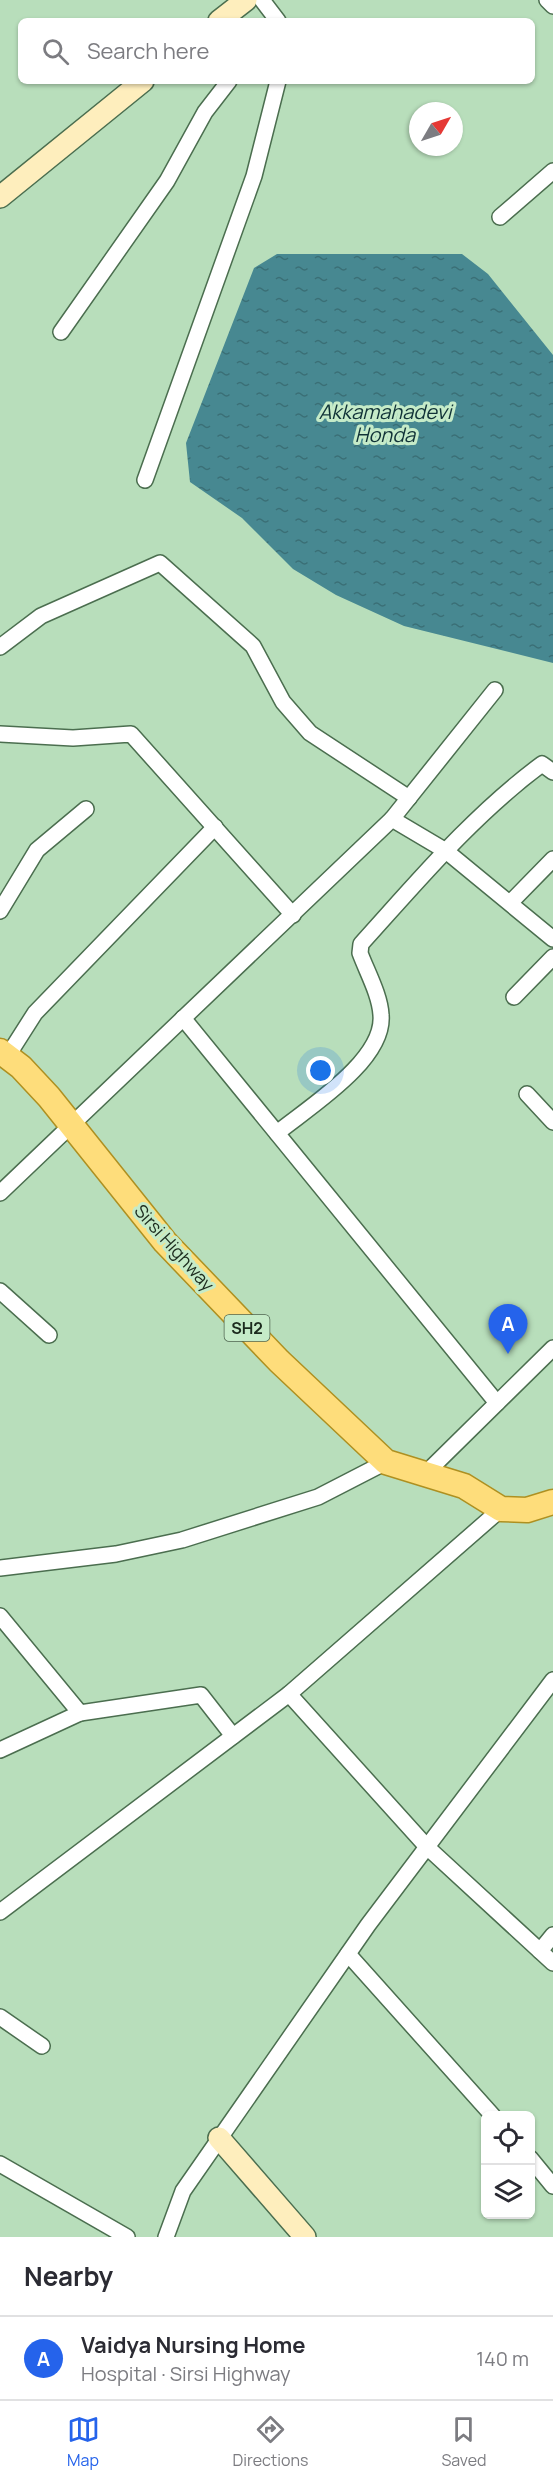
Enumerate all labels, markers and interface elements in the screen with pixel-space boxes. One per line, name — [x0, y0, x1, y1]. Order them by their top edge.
search box — [18, 18, 535, 84]
icon: search — [39, 35, 72, 68]
text: Search here — [87, 36, 209, 66]
north arrow — [409, 102, 463, 156]
water label: Akkamahadevi Honda — [319, 398, 454, 448]
your location — [306, 1056, 335, 1085]
street label: Sirsi Highway — [129, 1199, 220, 1296]
pin: A — [488, 1304, 528, 1354]
road number: SH2 — [224, 1315, 270, 1341]
map controls — [481, 2111, 535, 2219]
button: locate — [481, 2111, 535, 2165]
button: layers — [481, 2165, 535, 2219]
text: Nearby — [24, 2258, 113, 2294]
text: Vaidya Nursing Home — [81, 2330, 305, 2360]
text: A — [37, 2345, 50, 2372]
text: 140 m — [476, 2345, 529, 2372]
text: Hospital · Sirsi Highway — [81, 2360, 291, 2387]
tab: Map — [67, 2413, 100, 2471]
tab: Directions — [233, 2413, 308, 2471]
tab: Saved — [441, 2413, 486, 2471]

